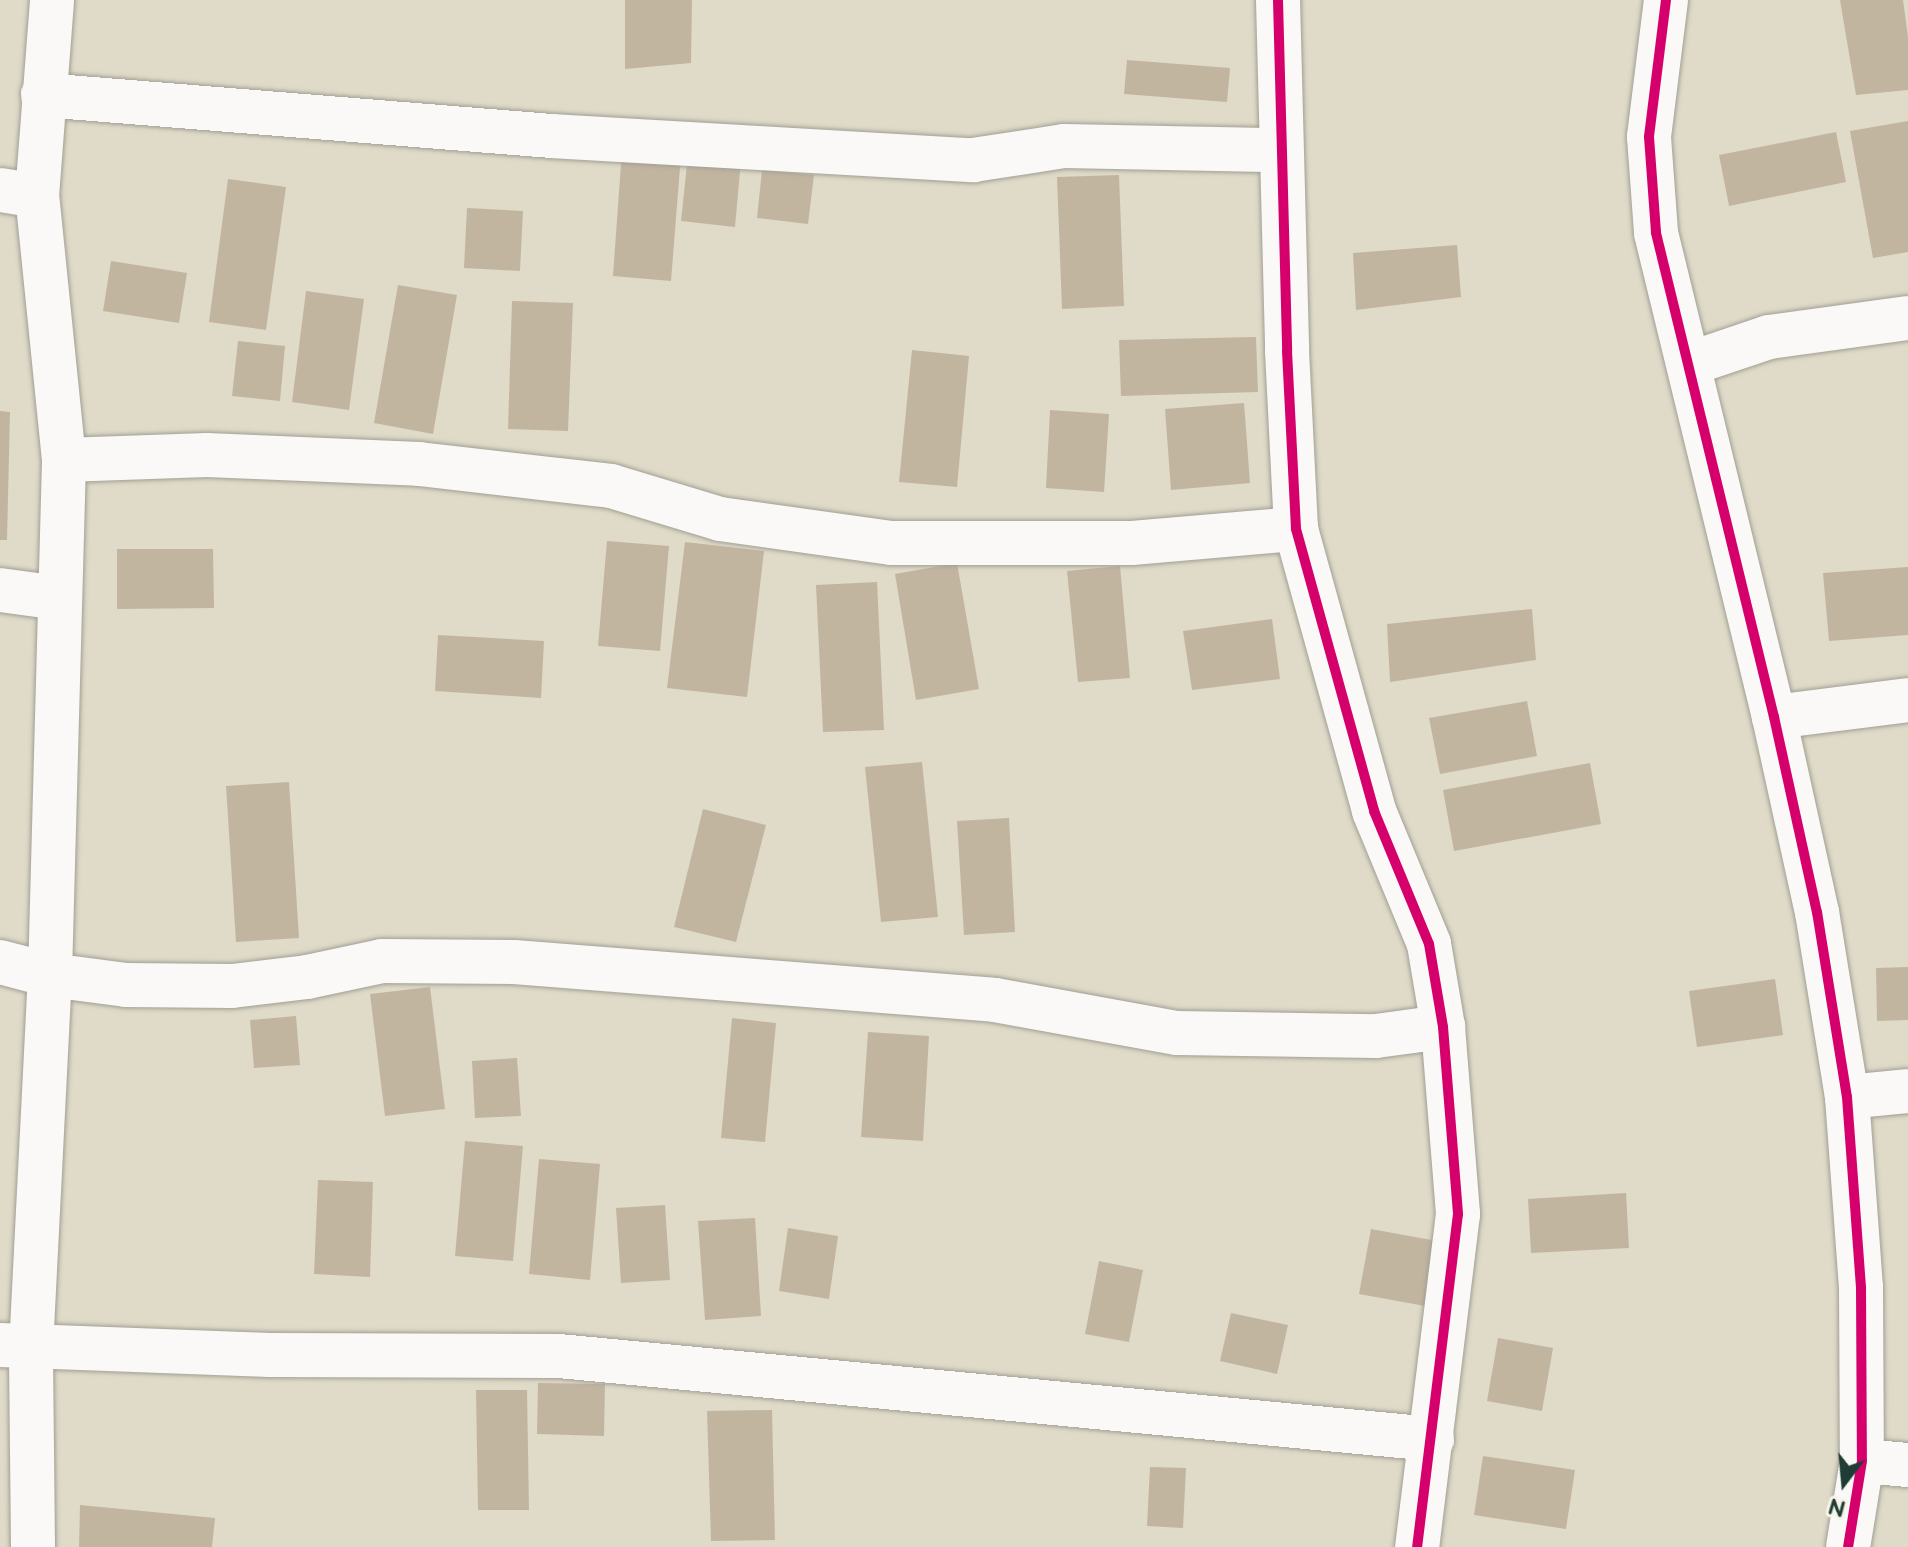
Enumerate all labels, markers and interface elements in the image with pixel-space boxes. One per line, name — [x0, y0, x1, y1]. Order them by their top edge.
north arrow — [1804, 1443, 1884, 1523]
text: N — [1826, 1491, 1849, 1522]

